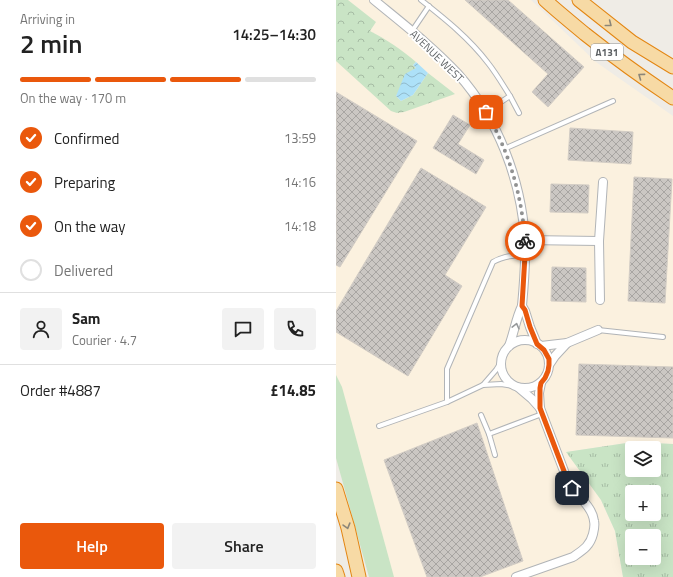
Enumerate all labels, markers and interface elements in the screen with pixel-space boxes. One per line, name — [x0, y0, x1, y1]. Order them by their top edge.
text: Arriving in — [20, 9, 75, 29]
one-way arrow — [605, 19, 612, 26]
text: 14:25–14:30 — [232, 23, 316, 46]
text: 2 min — [20, 24, 83, 63]
street label: AVENUE WEST — [407, 26, 468, 86]
road number: A131 — [591, 44, 623, 60]
one-way arrow — [638, 74, 645, 81]
text: On the way · 170 m — [20, 88, 126, 108]
pin — [469, 95, 503, 129]
icon: bag — [475, 101, 497, 123]
icon: check — [20, 127, 42, 149]
text: Confirmed — [54, 127, 119, 150]
text: 13:59 — [284, 128, 316, 148]
icon: check — [20, 171, 42, 193]
text: Preparing — [54, 171, 115, 194]
text: 14:16 — [284, 172, 316, 192]
icon: check — [20, 215, 42, 237]
text: On the way — [54, 215, 126, 238]
text: 14:18 — [284, 216, 316, 236]
courier — [505, 221, 545, 261]
icon: bike — [514, 230, 536, 252]
text: Delivered — [54, 259, 113, 282]
text: Sam — [72, 307, 100, 330]
button: person — [20, 308, 62, 350]
button: chat — [222, 308, 264, 350]
button: phone — [274, 308, 316, 350]
one-way arrow — [511, 323, 519, 329]
text: Courier · 4.7 — [72, 330, 137, 350]
text: Order #4887 — [20, 379, 101, 402]
text: £14.85 — [270, 379, 316, 402]
map controls — [625, 441, 661, 565]
button: layers — [625, 441, 661, 477]
pin — [555, 471, 589, 505]
icon: home — [561, 477, 583, 499]
button: + — [625, 485, 661, 521]
button: Help — [20, 523, 164, 569]
button: Share — [172, 523, 316, 569]
one-way arrow — [343, 523, 351, 530]
button: − — [625, 529, 661, 565]

